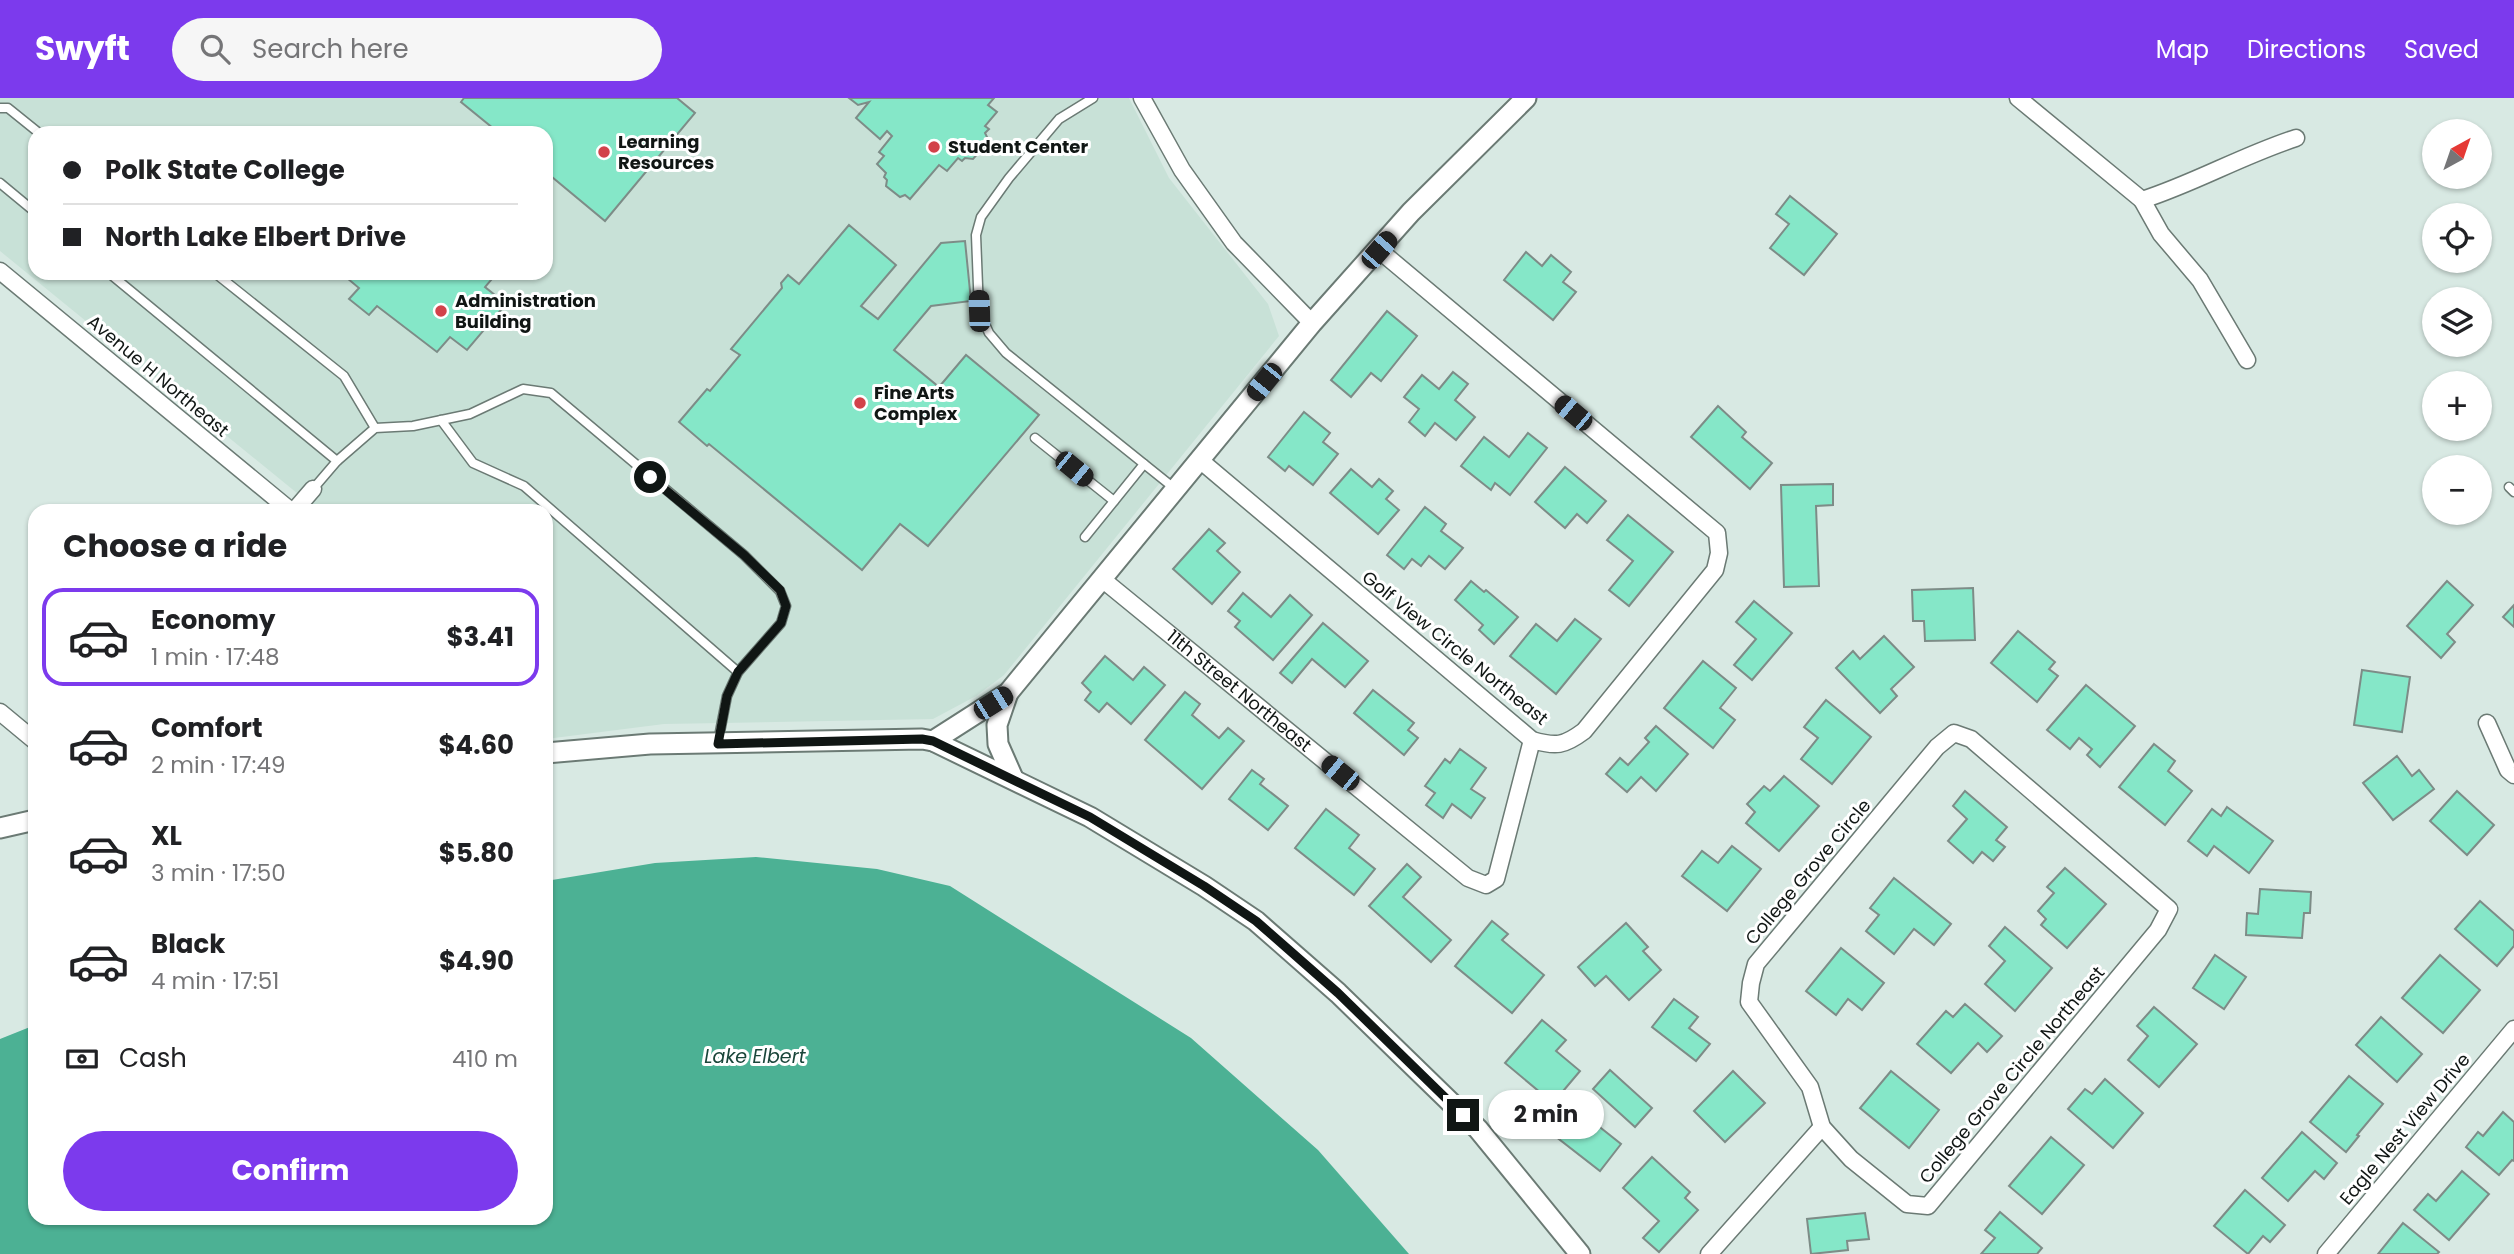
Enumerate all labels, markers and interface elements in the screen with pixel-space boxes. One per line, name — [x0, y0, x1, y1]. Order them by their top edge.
search box — [172, 18, 662, 81]
text: Swyft — [35, 25, 130, 72]
icon: search — [196, 30, 234, 68]
text: Search here — [252, 31, 409, 67]
text: Map — [2156, 33, 2209, 66]
text: Directions — [2247, 33, 2366, 66]
text: Saved — [2404, 33, 2479, 66]
north arrow — [2422, 119, 2492, 189]
map controls — [2422, 119, 2492, 525]
place label: Learning Resources — [618, 129, 714, 175]
place label: Student Center — [948, 134, 1088, 159]
marker: Student Center — [926, 139, 942, 155]
marker: Learning Resources — [596, 144, 612, 160]
text: Polk State College — [105, 152, 345, 188]
button: locate — [2422, 203, 2492, 273]
text: North Lake Elbert Drive — [105, 219, 406, 255]
car — [1358, 227, 1401, 273]
button: layers — [2422, 287, 2492, 357]
place label: Administration Building — [455, 288, 596, 334]
car — [968, 290, 991, 332]
marker: Administration Building — [433, 303, 449, 319]
street label: Avenue H Northeast — [82, 309, 234, 442]
car — [1243, 359, 1286, 405]
button: + — [2422, 371, 2492, 441]
place label: Fine Arts Complex — [874, 380, 958, 426]
car — [1551, 391, 1596, 435]
marker: Fine Arts Complex — [852, 395, 868, 411]
car — [1052, 448, 1097, 490]
button: − — [2422, 455, 2492, 525]
route start — [634, 461, 666, 493]
text: Choose a ride — [63, 523, 287, 568]
street label: Golf View Circle Northeast — [1357, 565, 1554, 731]
text: Economy — [151, 602, 275, 638]
icon: car — [67, 606, 130, 669]
text: $3.41 — [446, 619, 514, 655]
street label: 11th Street Northeast — [1162, 624, 1317, 757]
text: 1 min · 17:48 — [151, 641, 280, 673]
car — [970, 683, 1017, 723]
text: Comfort — [151, 710, 263, 746]
icon: car — [67, 714, 130, 777]
text: $4.60 — [438, 727, 514, 763]
text: 2 min · 17:49 — [151, 749, 285, 781]
car — [1318, 752, 1363, 794]
street label: College Grove Circle — [1739, 793, 1876, 950]
text: XL — [151, 818, 182, 854]
icon: car — [67, 822, 130, 885]
text: $5.80 — [439, 835, 514, 871]
text: 3 min · 17:50 — [151, 857, 286, 889]
text: Black — [151, 926, 225, 962]
icon: car — [67, 930, 130, 993]
text: $4.90 — [439, 943, 514, 979]
street label: College Grove Circle Northeast — [1913, 961, 2110, 1189]
text: 4 min · 17:51 — [151, 965, 279, 997]
icon: cash — [63, 1040, 101, 1078]
text: Cash — [119, 1040, 187, 1076]
text: 410 m — [452, 1043, 518, 1075]
water label: Lake Elbert — [704, 1043, 807, 1070]
street label: Eagle Nest View Drive — [2334, 1047, 2476, 1210]
callout: 2 min — [1488, 1090, 1603, 1140]
text: 2 min — [1514, 1098, 1578, 1130]
route end — [1447, 1099, 1479, 1131]
button: Confirm — [63, 1131, 518, 1211]

